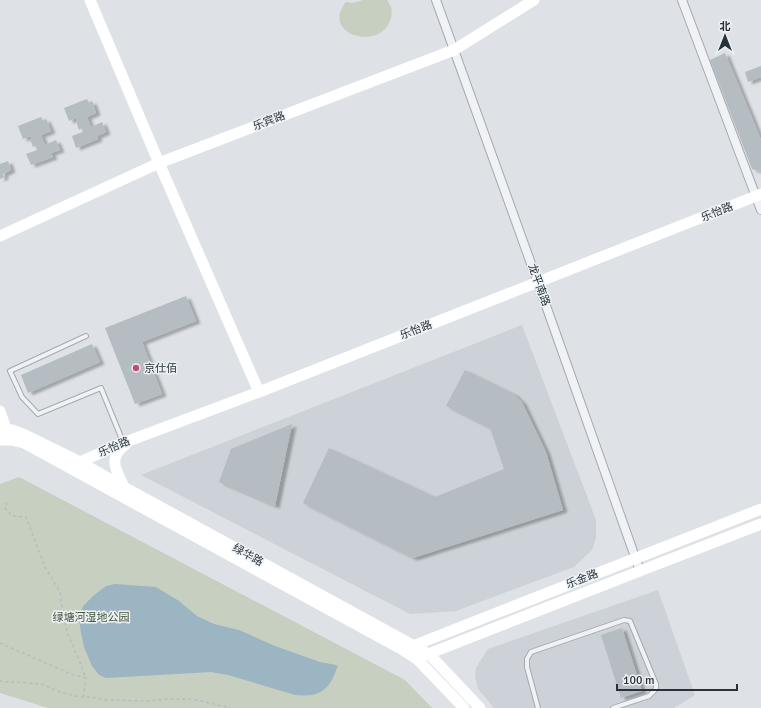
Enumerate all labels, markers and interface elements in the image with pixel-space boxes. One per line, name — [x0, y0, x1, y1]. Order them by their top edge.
north arrow — [705, 16, 745, 56]
text: 北 — [720, 20, 731, 33]
street label: 乐宾路 — [251, 109, 287, 133]
street label: 乐怡路 — [699, 200, 735, 224]
street label: 龙平南路 — [525, 262, 553, 308]
street label: 乐怡路 — [398, 318, 434, 342]
place label: 京仕佰 — [144, 362, 177, 375]
marker: 京仕佰 — [131, 363, 141, 373]
street label: 乐怡路 — [96, 435, 132, 459]
street label: 绿华路 — [230, 541, 266, 569]
street label: 乐金路 — [564, 567, 600, 591]
park label: 绿塘河湿地公园 — [53, 611, 130, 624]
scale bar — [617, 666, 737, 692]
text: 100 m — [623, 673, 655, 688]

